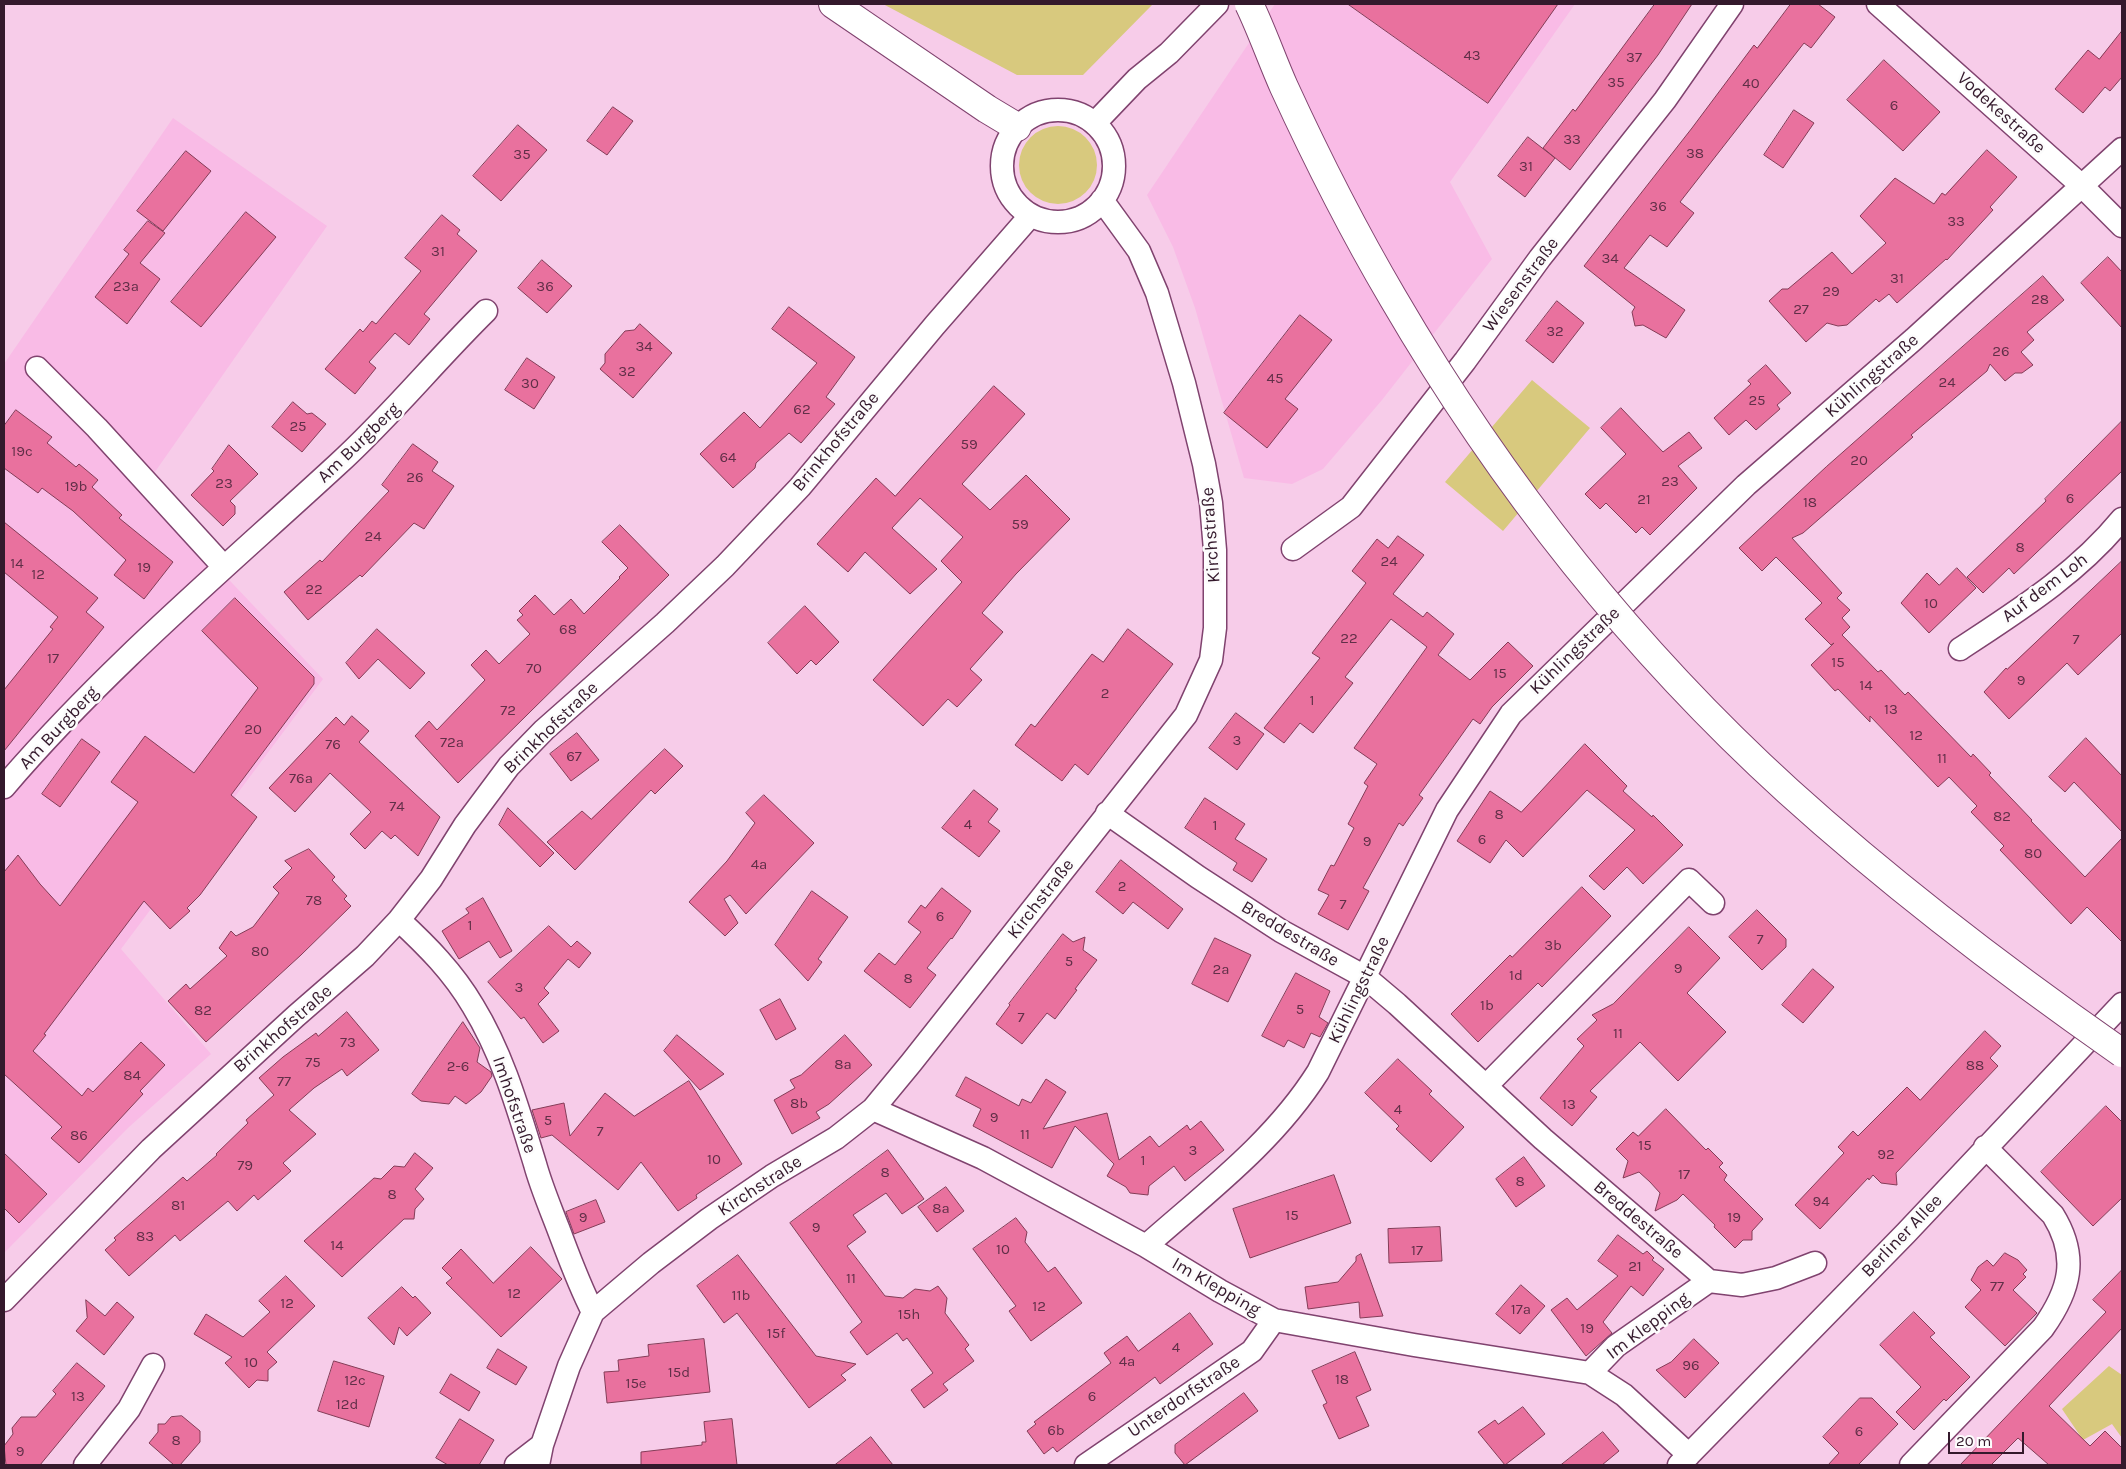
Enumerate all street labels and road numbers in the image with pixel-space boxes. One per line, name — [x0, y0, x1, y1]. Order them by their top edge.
street label: Vodekestraße — [1952, 68, 2050, 158]
street label: Wiesenstraße — [1478, 233, 1564, 337]
street label: Kühlingstraße — [1821, 329, 1923, 423]
street label: Brinkhofstraße — [788, 388, 884, 496]
street label: Am Burgberg — [313, 398, 405, 488]
street label: Kirchstraße — [1197, 486, 1225, 584]
street label: Auf dem Loh — [1998, 549, 2092, 627]
street label: Kühlingstraße — [1525, 603, 1625, 699]
street label: Brinkhofstraße — [499, 677, 603, 779]
street label: Am Burgberg — [15, 682, 103, 774]
street label: Kirchstraße — [1003, 855, 1079, 943]
street label: Breddestraße — [1237, 896, 1343, 972]
street label: Kühlingstraße — [1324, 933, 1394, 1047]
street label: Brinkhofstraße — [229, 980, 337, 1078]
street label: Imhofstraße — [487, 1054, 541, 1156]
street label: Kirchstraße — [714, 1151, 806, 1221]
street label: Breddestraße — [1589, 1176, 1687, 1264]
street label: Berliner Allee — [1857, 1190, 1947, 1282]
street label: Im Klepping — [1168, 1253, 1264, 1321]
street label: Im Klepping — [1602, 1288, 1694, 1364]
street label: Unterdorfstraße — [1124, 1351, 1244, 1443]

